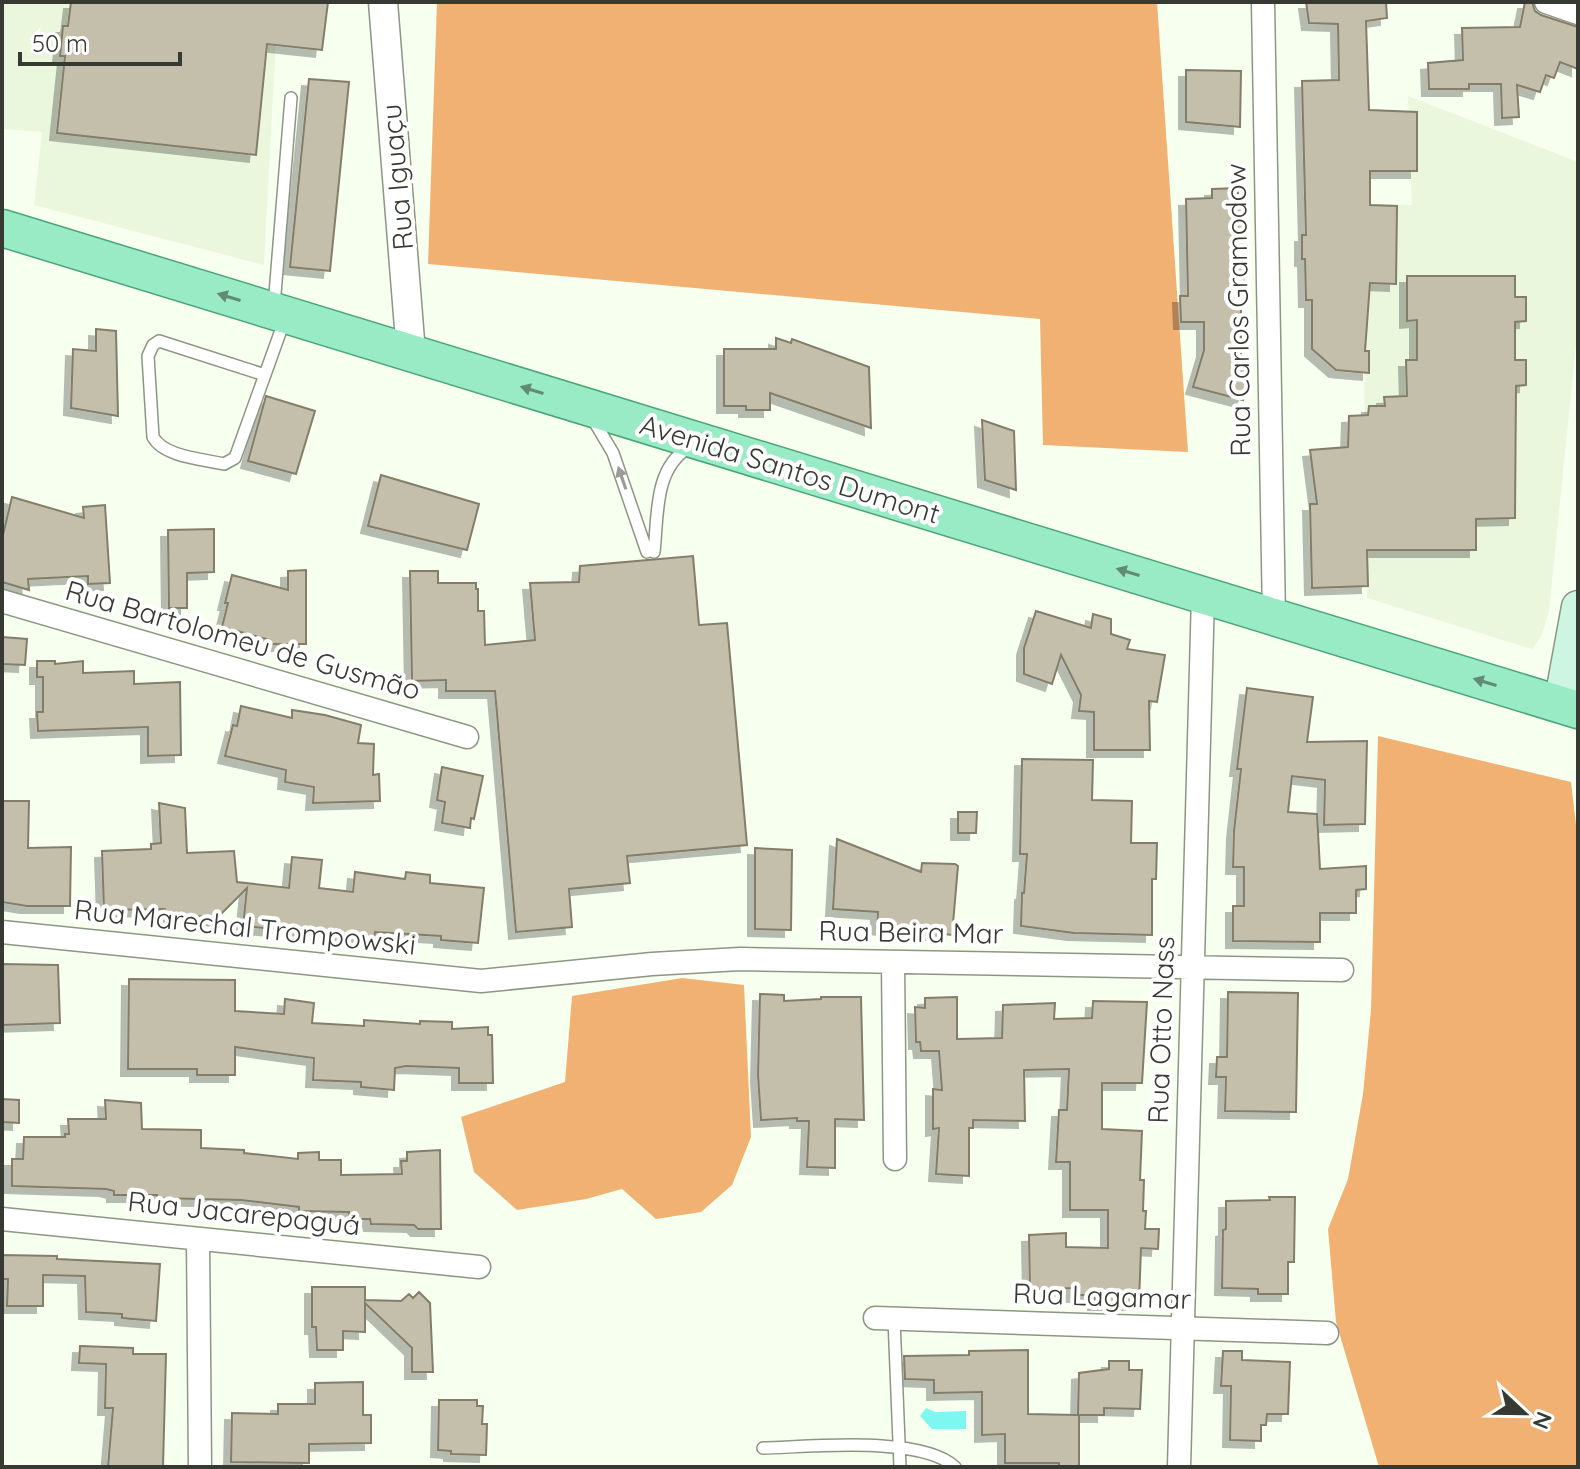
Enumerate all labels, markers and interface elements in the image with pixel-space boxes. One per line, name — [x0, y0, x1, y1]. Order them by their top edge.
scale bar — [20, 16, 180, 66]
text: 50 m — [32, 28, 88, 58]
street label: Rua Iguaçu — [373, 102, 420, 252]
street label: Rua Carlos Gramodow — [1217, 163, 1258, 457]
one-way arrow — [217, 290, 241, 303]
one-way arrow — [519, 383, 543, 396]
street label: Avenida Santos Dumont — [636, 406, 944, 531]
one-way arrow — [615, 466, 627, 490]
one-way arrow — [1116, 565, 1140, 578]
street label: Rua Bartolomeu de Gusmão — [62, 572, 425, 707]
one-way arrow — [1473, 675, 1497, 688]
street label: Rua Marechal Trompowski — [72, 891, 418, 962]
street label: Rua Beira Mar — [818, 912, 1004, 951]
street label: Rua Otto Nass — [1140, 936, 1181, 1124]
street label: Rua Jacarepaguá — [126, 1183, 362, 1242]
street label: Rua Lagamar — [1012, 1275, 1192, 1316]
north arrow — [1484, 1373, 1564, 1453]
text: N — [1527, 1408, 1559, 1433]

